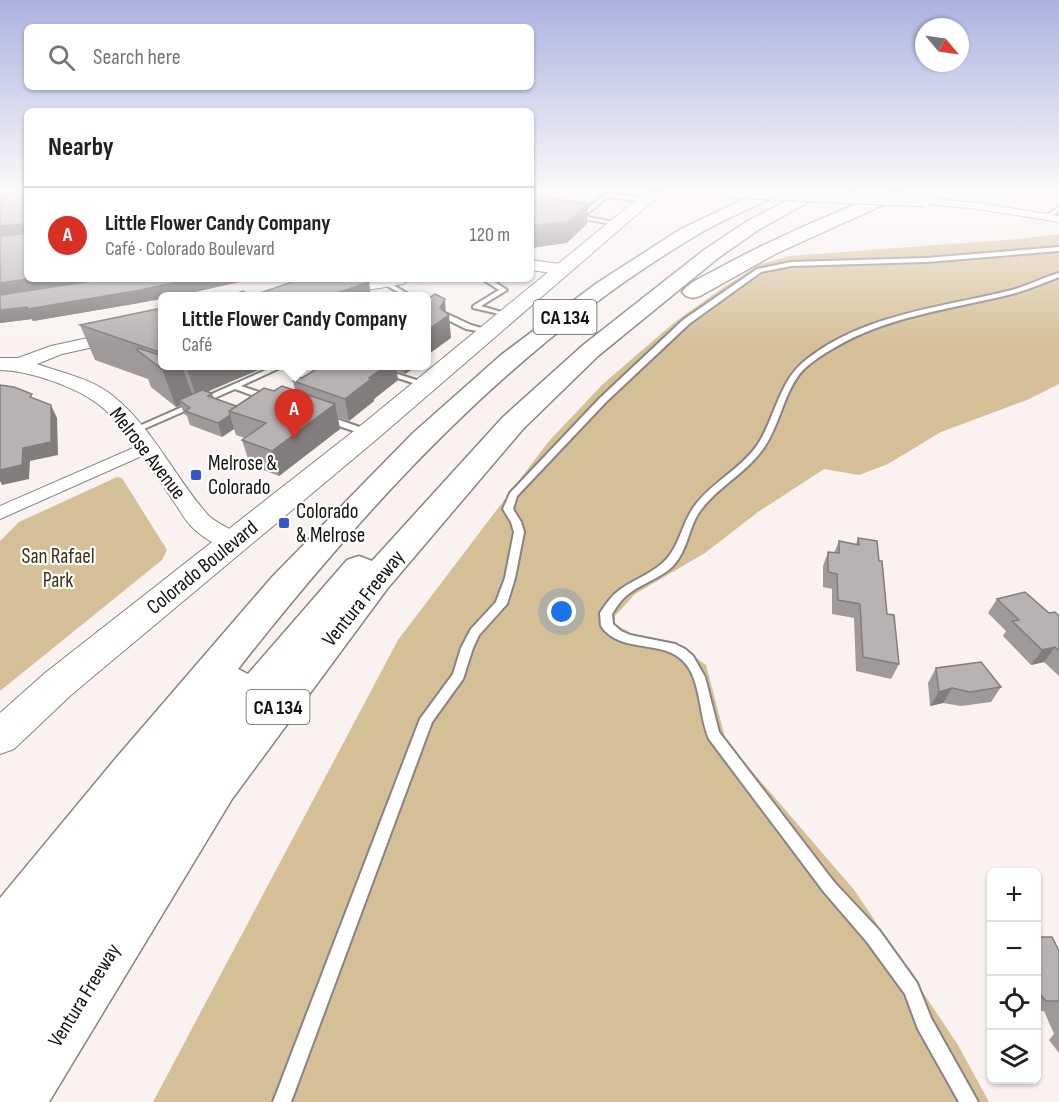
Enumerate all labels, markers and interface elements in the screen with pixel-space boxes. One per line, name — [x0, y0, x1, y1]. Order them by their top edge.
north arrow — [915, 18, 969, 72]
search box — [24, 24, 534, 90]
icon: search — [45, 41, 78, 74]
text: Search here — [93, 44, 180, 71]
text: Nearby — [48, 132, 114, 163]
text: Little Flower Candy Company — [105, 210, 330, 237]
text: A — [63, 223, 72, 247]
text: 120 m — [470, 223, 510, 247]
text: Café · Colorado Boulevard — [105, 237, 275, 261]
popup — [158, 292, 431, 370]
road number: CA 134 — [534, 300, 596, 334]
text: Little Flower Candy Company — [182, 306, 407, 333]
text: Café — [182, 333, 212, 357]
pin: A — [274, 390, 314, 439]
street label: Melrose Avenue — [104, 402, 191, 504]
place label: Melrose & Colorado — [208, 451, 278, 500]
marker: Melrose & Colorado — [189, 468, 203, 482]
place label: Colorado & Melrose — [296, 499, 365, 548]
street label: Colorado Boulevard — [142, 515, 263, 620]
marker: Colorado & Melrose — [277, 516, 291, 530]
park label: San Rafael Park — [21, 544, 95, 593]
street label: Ventura Freeway — [317, 545, 410, 652]
your location — [547, 597, 576, 626]
road number: CA 134 — [246, 690, 310, 724]
map controls — [987, 868, 1041, 1084]
button: + — [987, 868, 1041, 922]
button: − — [987, 922, 1041, 976]
street label: Ventura Freeway — [43, 939, 126, 1051]
button: locate — [987, 976, 1041, 1030]
button: layers — [987, 1030, 1041, 1084]

